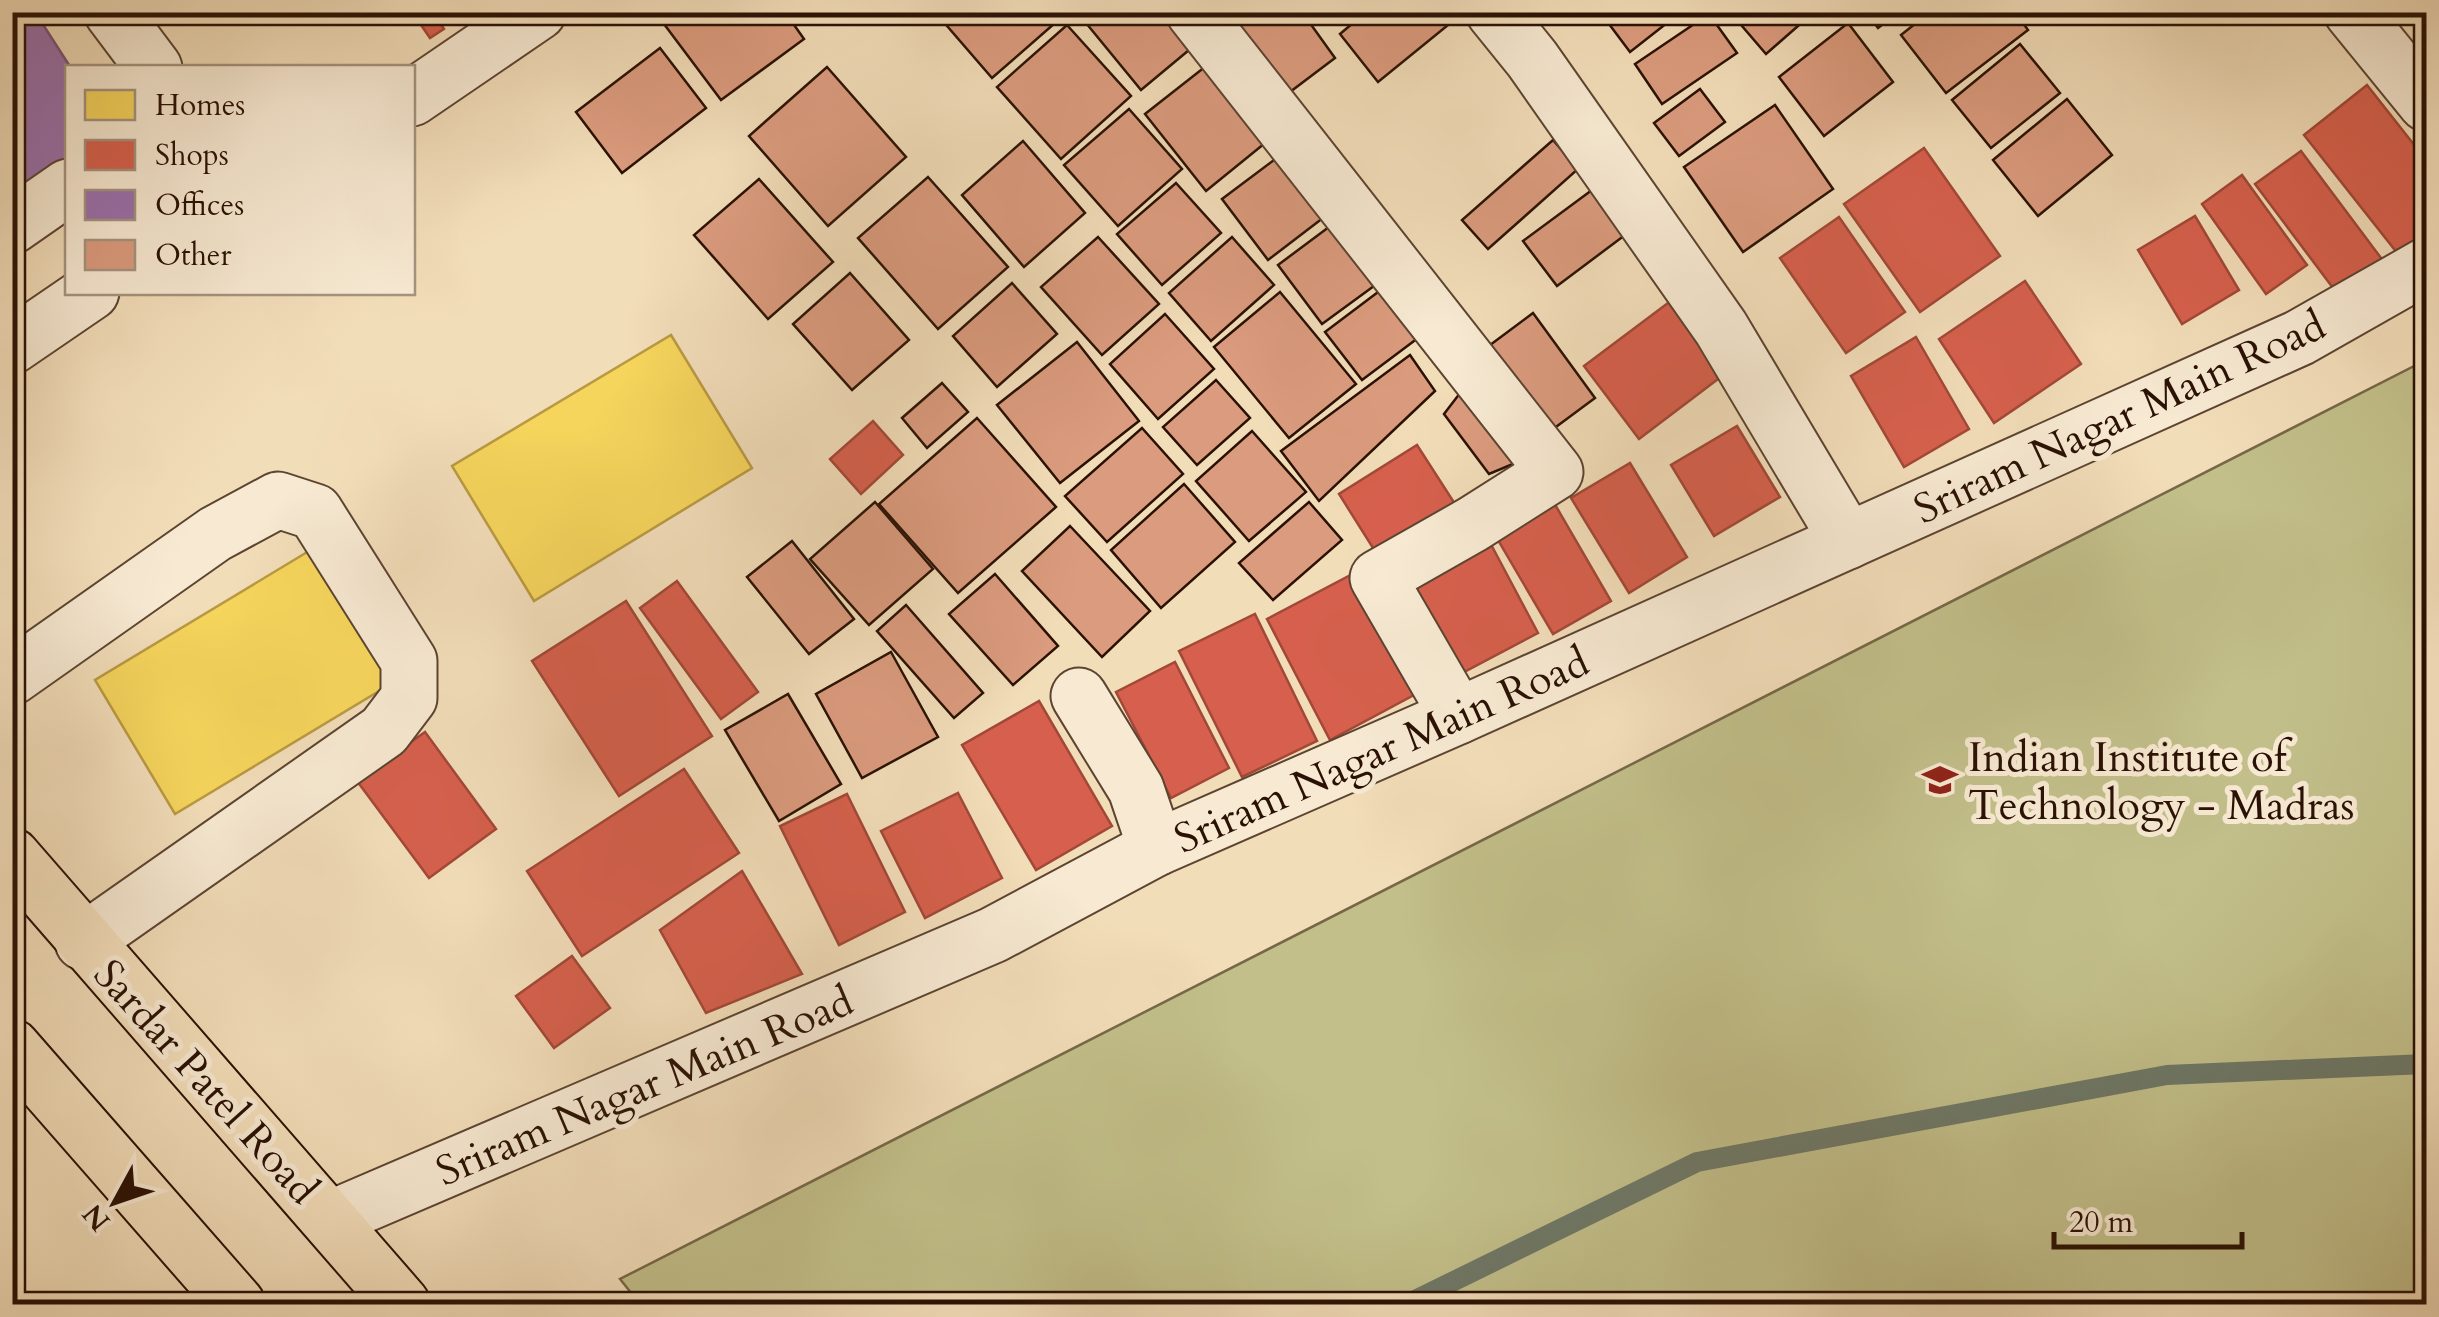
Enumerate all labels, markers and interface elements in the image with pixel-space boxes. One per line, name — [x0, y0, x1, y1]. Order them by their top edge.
legend — [65, 65, 415, 295]
text: Homes — [155, 85, 245, 126]
text: Shops — [155, 135, 229, 176]
text: Offices — [155, 185, 244, 226]
text: Other — [155, 235, 231, 276]
street label: Sriram Nagar Main Road — [1905, 297, 2335, 538]
street label: Sriram Nagar Main Road — [1166, 633, 1598, 867]
place label: Indian Institute of Technology - Madras — [1968, 729, 2355, 834]
school or university icon: Indian Institute of Technology - Madras — [1921, 761, 1959, 799]
street label: Sardar Patel Road — [81, 947, 331, 1217]
street label: Sriram Nagar Main Road — [427, 973, 862, 1200]
north arrow — [65, 1152, 165, 1252]
scale bar — [2054, 1187, 2242, 1249]
text: N — [74, 1196, 119, 1239]
text: 20 m — [2069, 1202, 2134, 1243]

